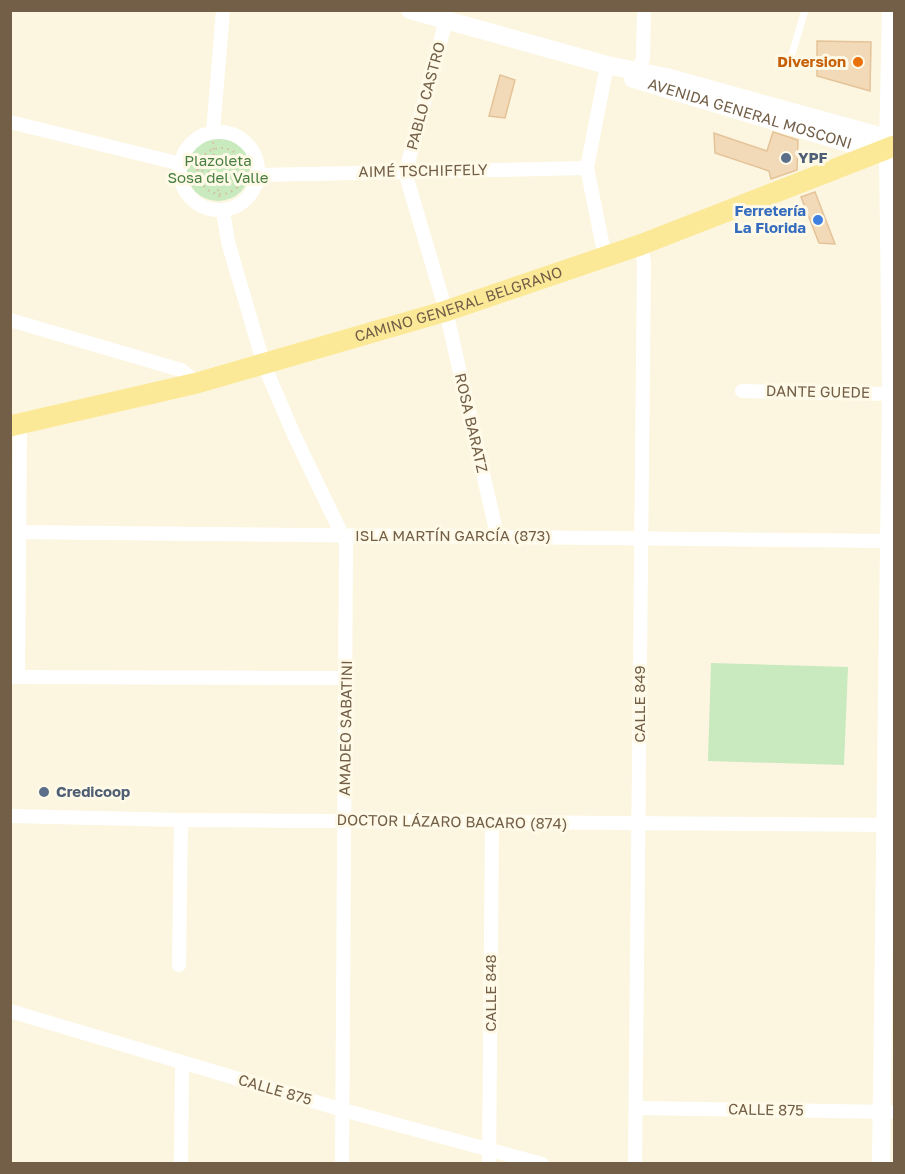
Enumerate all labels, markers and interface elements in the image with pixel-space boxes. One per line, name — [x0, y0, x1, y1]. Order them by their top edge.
street label: PABLO CASTRO — [402, 40, 448, 152]
place label: Diversion — [777, 52, 846, 70]
marker: Diversion — [851, 55, 865, 69]
street label: AVENIDA GENERAL MOSCONI — [646, 74, 854, 152]
place label: YPF — [798, 148, 828, 166]
park label: Plazoleta Sosa del Valle — [167, 151, 269, 186]
marker: YPF — [779, 151, 793, 165]
street label: AIMÉ TSCHIFFELY — [358, 160, 488, 180]
place label: Ferretería La Florida — [734, 201, 806, 236]
marker: Ferretería La Florida — [811, 213, 825, 227]
street label: CAMINO GENERAL BELGRANO — [352, 262, 565, 345]
street label: ROSA BARATZ — [452, 371, 492, 474]
street label: DANTE GUEDE — [766, 381, 870, 401]
street label: ISLA MARTÍN GARCÍA (873) — [355, 526, 551, 544]
street label: AMADEO SABATINI — [335, 660, 355, 796]
street label: CALLE 849 — [630, 665, 648, 743]
place label: Credicoop — [56, 782, 130, 800]
marker: Credicoop — [37, 785, 51, 799]
street label: DOCTOR LÁZARO BACARO (874) — [336, 810, 568, 832]
street label: CALLE 848 — [481, 954, 499, 1032]
street label: CALLE 875 — [236, 1070, 314, 1108]
street label: CALLE 875 — [728, 1099, 804, 1119]

